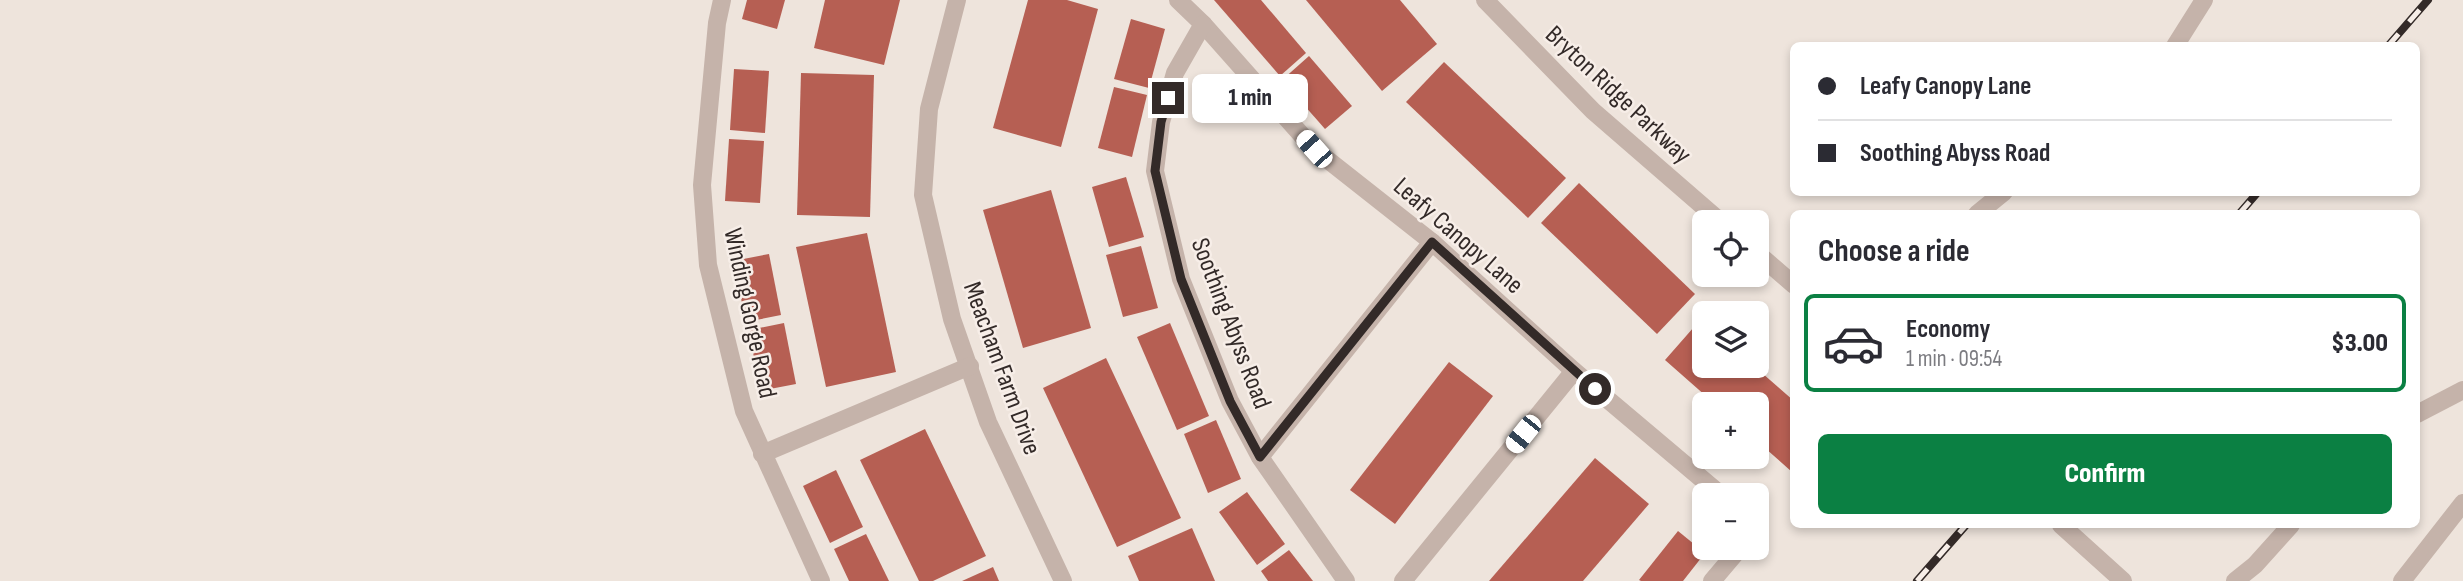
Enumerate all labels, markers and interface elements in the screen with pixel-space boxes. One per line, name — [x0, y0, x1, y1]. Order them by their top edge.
street label: Bryton Ridge Parkway — [1539, 20, 1697, 171]
text: Leafy Canopy Lane — [1860, 71, 2031, 102]
callout: 1 min — [1192, 74, 1308, 122]
route end — [1152, 82, 1184, 114]
text: 1 min — [1228, 84, 1272, 112]
car — [1293, 126, 1336, 172]
text: Soothing Abyss Road — [1860, 138, 2050, 169]
street label: Leafy Canopy Lane — [1387, 171, 1529, 301]
map controls — [1692, 210, 1769, 560]
button: locate — [1692, 210, 1769, 287]
street label: Winding Gorge Road — [716, 226, 783, 401]
text: Choose a ride — [1818, 232, 1970, 271]
street label: Soothing Abyss Road — [1184, 234, 1277, 413]
street label: Meacham Farm Drive — [956, 278, 1047, 459]
button: layers — [1692, 301, 1769, 378]
icon: car — [1822, 312, 1885, 375]
text: Economy — [1906, 314, 1990, 345]
text: $3.00 — [2331, 328, 2388, 359]
text: 1 min · 09:54 — [1906, 345, 2002, 373]
route start — [1579, 373, 1611, 405]
button: + — [1692, 392, 1769, 469]
car — [1502, 411, 1545, 457]
button: Confirm — [1818, 434, 2392, 514]
button: − — [1692, 483, 1769, 560]

